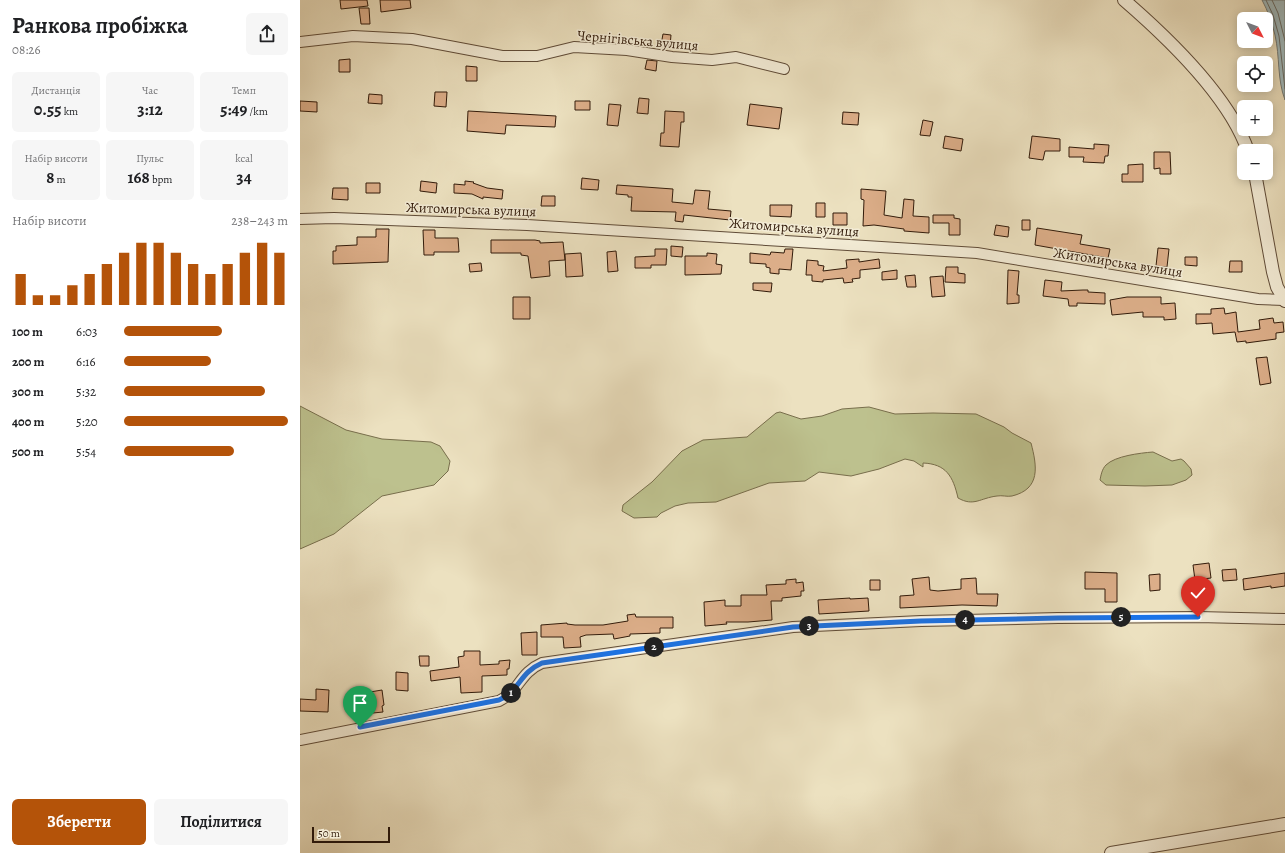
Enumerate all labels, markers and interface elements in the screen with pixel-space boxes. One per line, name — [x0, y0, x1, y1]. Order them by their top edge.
text: Ранкова пробіжка — [12, 11, 188, 41]
north arrow — [1237, 12, 1273, 48]
map controls — [1237, 12, 1273, 180]
button: share — [246, 13, 288, 55]
street label: Чернігівська вулиця — [577, 26, 700, 55]
text: 08:26 — [12, 41, 41, 58]
button: locate — [1237, 56, 1273, 92]
text: Дистанція — [31, 83, 81, 98]
text: Час — [142, 83, 158, 98]
text: Темп — [232, 83, 256, 98]
text: 0.55 — [34, 98, 61, 121]
text: 3:12 — [137, 98, 163, 121]
text: 5:49 — [220, 98, 247, 121]
button: + — [1237, 100, 1273, 136]
text: km — [61, 104, 78, 119]
text: /km — [247, 104, 268, 119]
button: − — [1237, 144, 1273, 180]
text: Набір висоти — [24, 151, 88, 166]
text: Пульс — [136, 151, 164, 166]
text: kcal — [235, 151, 253, 166]
text: 8 — [46, 166, 54, 189]
text: 168 — [128, 166, 150, 189]
text: 34 — [236, 166, 252, 189]
text: m — [54, 172, 66, 187]
text: bpm — [150, 172, 172, 187]
street label: Житомирська вулиця — [406, 198, 537, 221]
text: Набір висоти — [12, 212, 87, 229]
text: 238–243 m — [231, 212, 288, 229]
street label: Житомирська вулиця — [728, 213, 860, 242]
street label: Житомирська вулиця — [1052, 243, 1184, 282]
text: 100 m — [12, 323, 43, 340]
text: 6:03 — [76, 323, 97, 340]
text: 200 m — [12, 353, 45, 370]
text: 6:16 — [76, 353, 96, 370]
text: 300 m — [12, 383, 44, 400]
text: 5:32 — [76, 383, 96, 400]
text: 400 m — [12, 413, 44, 430]
text: 5:20 — [76, 413, 98, 430]
text: 500 m — [12, 443, 44, 460]
text: 5:54 — [76, 443, 96, 460]
pin — [1181, 576, 1215, 617]
icon: check — [1187, 582, 1209, 604]
pin: 5 — [1111, 607, 1131, 627]
text: 5 — [1119, 609, 1123, 624]
pin: 4 — [955, 610, 975, 630]
text: 4 — [962, 612, 968, 627]
pin: 3 — [799, 616, 819, 636]
text: 3 — [807, 618, 811, 633]
pin: 2 — [644, 637, 664, 657]
text: 2 — [651, 639, 657, 654]
pin: 1 — [501, 683, 521, 703]
text: 1 — [509, 685, 513, 700]
pin — [343, 686, 377, 727]
icon: arrive — [349, 692, 371, 714]
button: Зберегти — [12, 799, 146, 845]
button: Поділитися — [154, 799, 288, 845]
scale bar — [312, 825, 390, 844]
text: 50 m — [318, 826, 340, 841]

